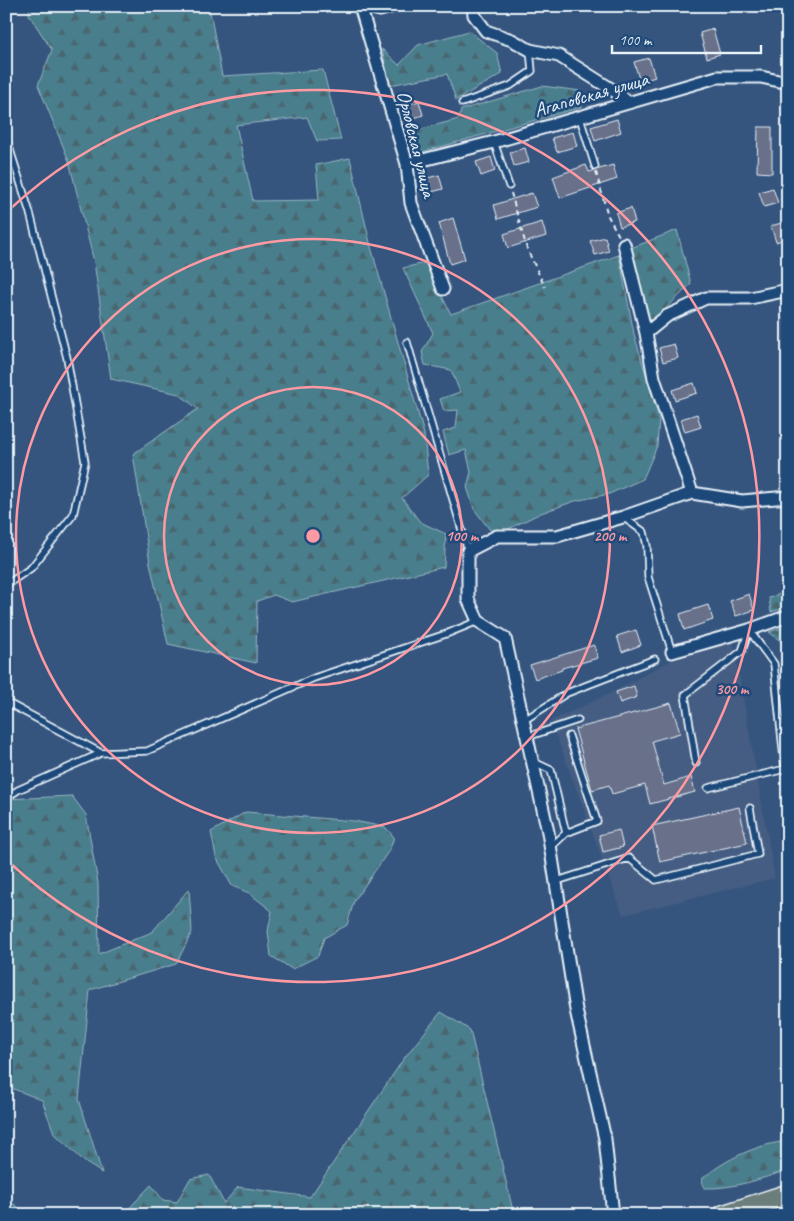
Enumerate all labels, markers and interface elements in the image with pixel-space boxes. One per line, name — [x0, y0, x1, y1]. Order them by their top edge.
scale bar — [612, 22, 760, 54]
text: 100 m — [619, 31, 653, 50]
street label: Агаповская улица — [531, 66, 652, 123]
street label: Орловская улица — [391, 88, 442, 202]
centre of rings — [304, 527, 322, 545]
text: 100 m — [446, 527, 480, 546]
text: 200 m — [594, 527, 628, 546]
text: 300 m — [716, 680, 750, 699]

